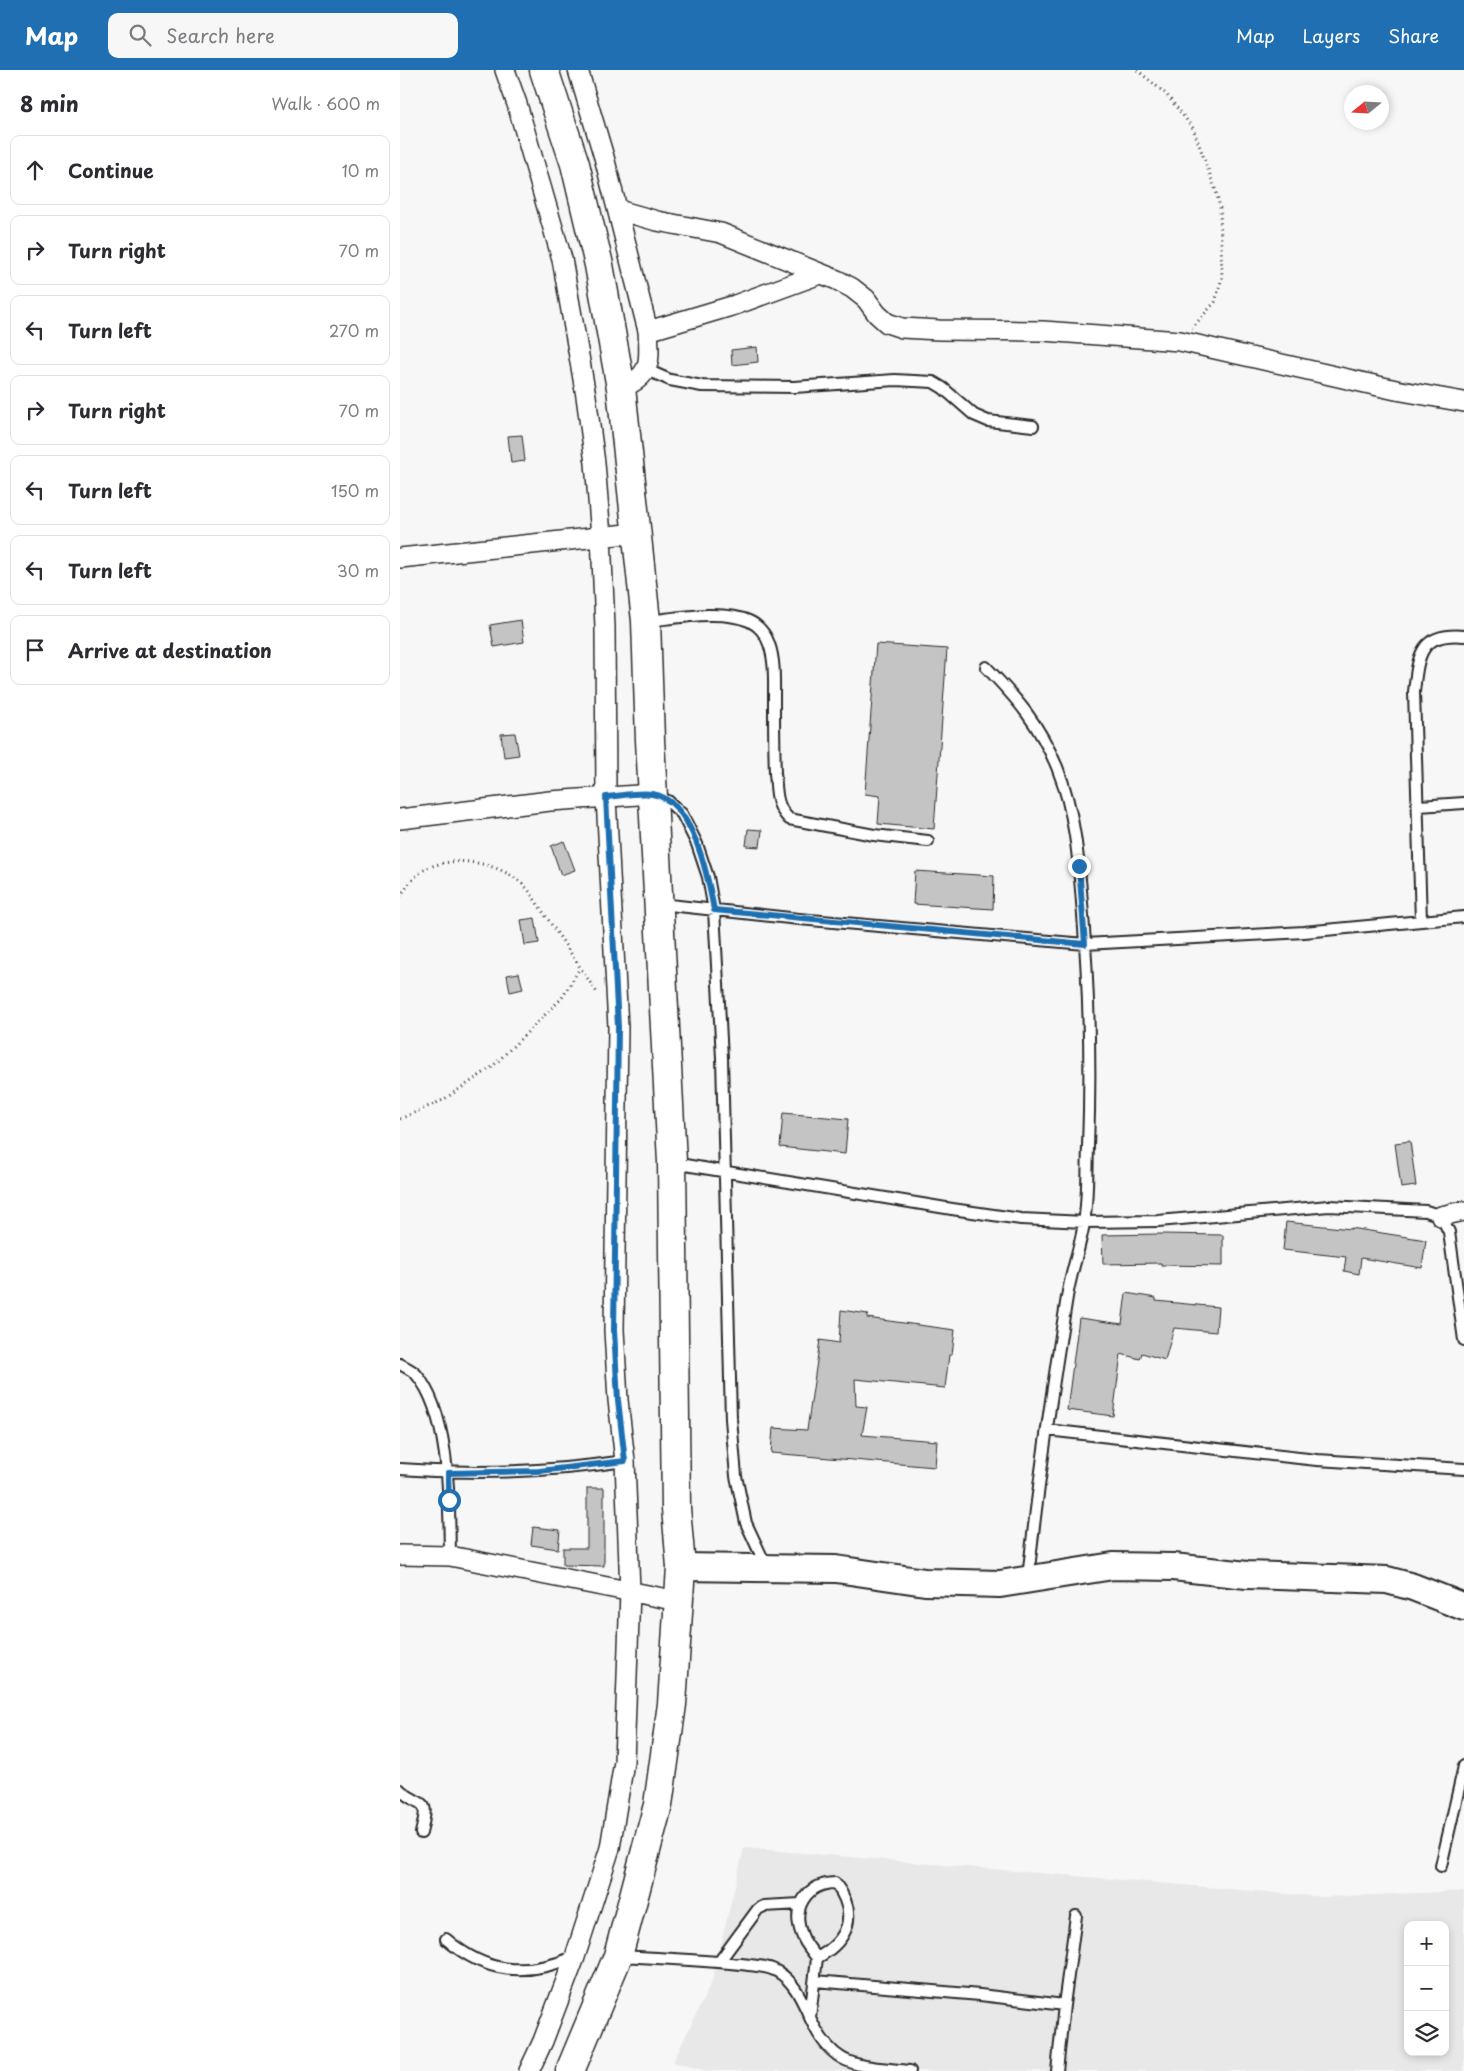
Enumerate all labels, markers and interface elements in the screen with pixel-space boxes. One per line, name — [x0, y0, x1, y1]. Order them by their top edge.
search box — [108, 13, 458, 58]
text: Map — [25, 17, 78, 53]
icon: search — [126, 21, 154, 49]
text: Search here — [166, 21, 275, 49]
text: Map — [1236, 22, 1275, 49]
text: Layers — [1303, 22, 1360, 49]
text: Share — [1388, 22, 1439, 49]
north arrow — [1344, 85, 1389, 130]
text: 8 min — [20, 87, 79, 119]
text: Walk · 600 m — [272, 91, 380, 115]
icon: ahead — [21, 156, 49, 184]
text: Continue — [68, 156, 154, 184]
text: 10 m — [342, 158, 379, 182]
icon: right — [21, 236, 49, 264]
text: Turn right — [68, 236, 166, 264]
text: 70 m — [339, 238, 379, 262]
icon: left — [21, 316, 49, 344]
text: Turn left — [68, 316, 152, 344]
text: 270 m — [329, 318, 379, 342]
icon: right — [21, 396, 49, 424]
text: Turn right — [68, 396, 166, 424]
text: 70 m — [339, 398, 379, 422]
icon: left — [21, 476, 49, 504]
text: Turn left — [68, 476, 152, 504]
text: 150 m — [331, 478, 379, 502]
icon: left — [21, 556, 49, 584]
text: Turn left — [68, 556, 152, 584]
text: 30 m — [337, 558, 379, 582]
icon: arrive — [21, 636, 49, 664]
text: Arrive at destination — [68, 636, 272, 664]
route end — [1068, 855, 1091, 878]
route start — [438, 1489, 461, 1512]
map controls — [1404, 1921, 1449, 2056]
button: + — [1404, 1921, 1449, 1966]
button: − — [1404, 1966, 1449, 2011]
button: layers — [1404, 2011, 1449, 2056]

